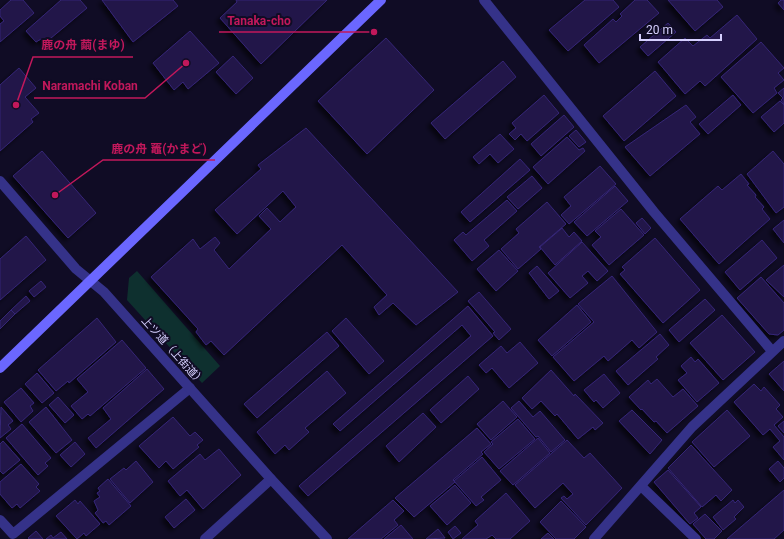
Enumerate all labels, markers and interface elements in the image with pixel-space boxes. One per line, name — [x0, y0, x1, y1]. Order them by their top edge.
callout: Tanaka-cho — [219, 8, 298, 32]
text: Tanaka-cho — [227, 14, 291, 28]
scale bar — [640, 16, 721, 42]
text: 20 m — [646, 23, 673, 37]
callout: 鹿の舟 繭(まゆ) — [33, 33, 133, 57]
text: 鹿の舟 繭(まゆ) — [41, 38, 125, 52]
callout: Naramachi Koban — [34, 74, 145, 98]
text: Naramachi Koban — [42, 79, 138, 93]
callout: 鹿の舟 竈(かまど) — [103, 136, 215, 160]
text: 鹿の舟 竈(かまど) — [111, 142, 207, 156]
street label: 上ツ道（上街道） — [139, 314, 207, 388]

